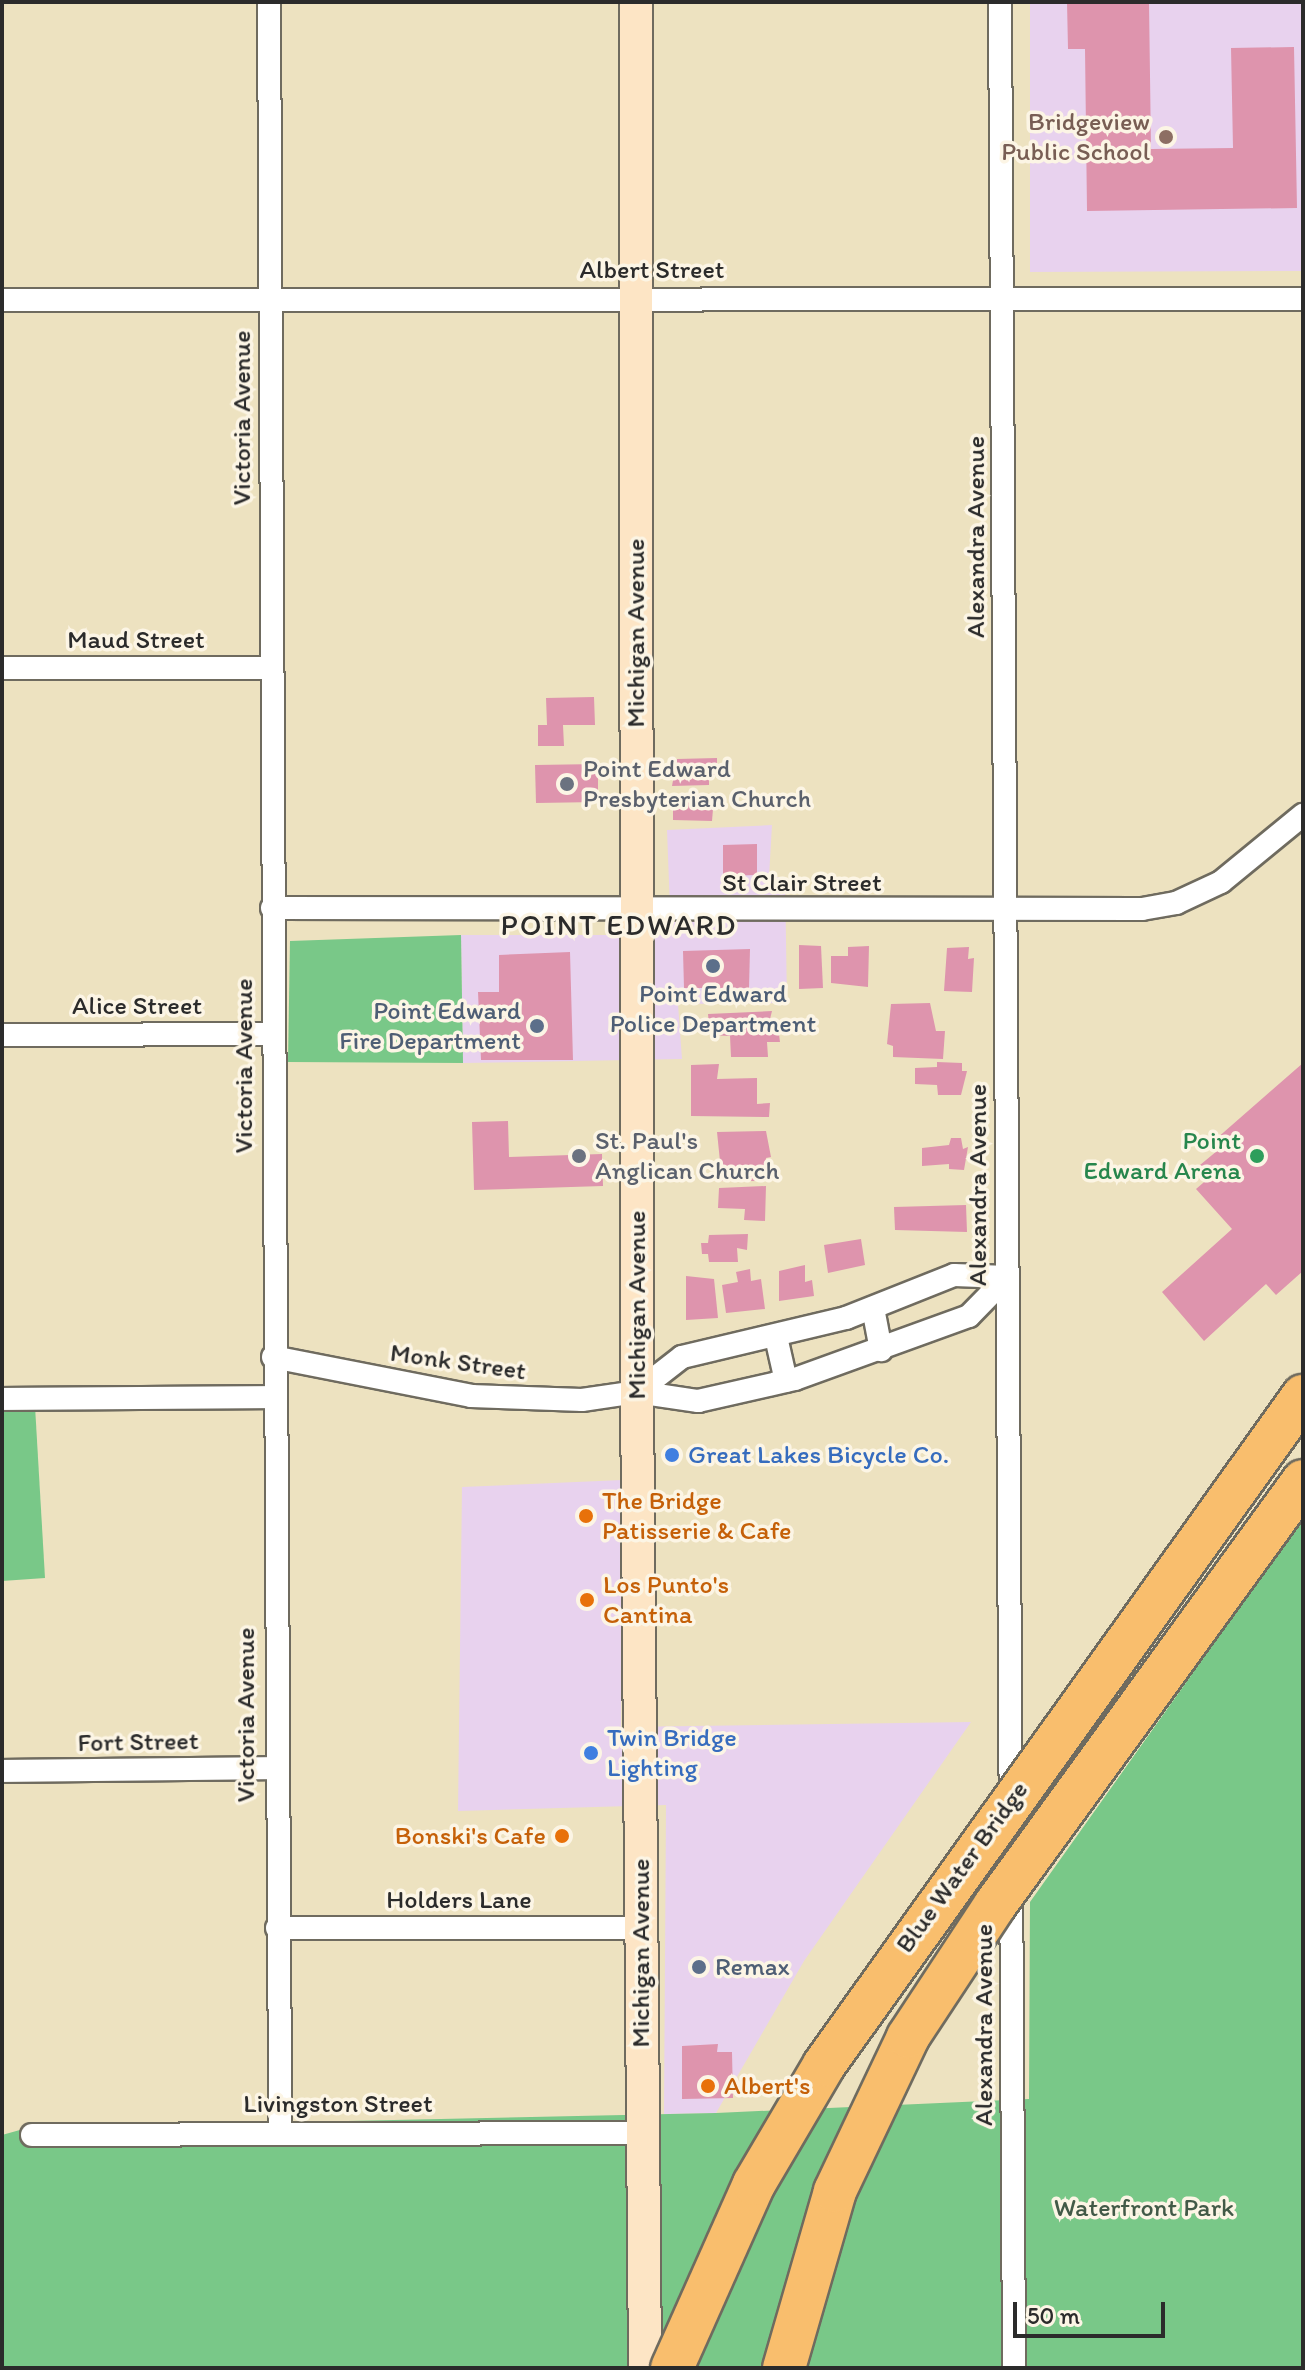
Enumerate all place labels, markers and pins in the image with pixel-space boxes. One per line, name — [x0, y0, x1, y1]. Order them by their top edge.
place label: Bridgeview Public School — [1001, 106, 1150, 168]
marker: Bridgeview Public School — [1157, 128, 1175, 146]
place label: Point Edward Presbyterian Church — [583, 753, 812, 814]
marker: Point Edward Presbyterian Church — [558, 775, 576, 793]
marker: Point Edward Police Department — [704, 957, 722, 975]
place label: Point Edward Police Department — [610, 978, 816, 1040]
place label: Point Edward Fire Department — [339, 995, 521, 1056]
marker: Point Edward Fire Department — [528, 1017, 546, 1035]
place label: St. Paul's Anglican Church — [595, 1125, 779, 1186]
place label: Point Edward Arena — [1085, 1125, 1241, 1186]
marker: St. Paul's Anglican Church — [570, 1147, 588, 1165]
marker: Point Edward Arena — [1248, 1147, 1266, 1165]
place label: Great Lakes Bicycle Co. — [688, 1439, 949, 1471]
marker: Great Lakes Bicycle Co. — [663, 1446, 681, 1464]
place label: The Bridge Patisserie & Cafe — [602, 1485, 792, 1546]
marker: The Bridge Patisserie & Cafe — [577, 1507, 595, 1525]
place label: Los Punto's Cantina — [603, 1569, 730, 1630]
marker: Los Punto's Cantina — [578, 1591, 596, 1609]
place label: Twin Bridge Lighting — [607, 1722, 737, 1784]
marker: Twin Bridge Lighting — [582, 1744, 600, 1762]
place label: Bonski's Cafe — [395, 1820, 546, 1852]
marker: Bonski's Cafe — [553, 1827, 571, 1845]
place label: Remax — [715, 1951, 790, 1983]
marker: Remax — [690, 1958, 708, 1976]
place label: Albert's — [724, 2070, 810, 2102]
marker: Albert's — [699, 2077, 717, 2095]

